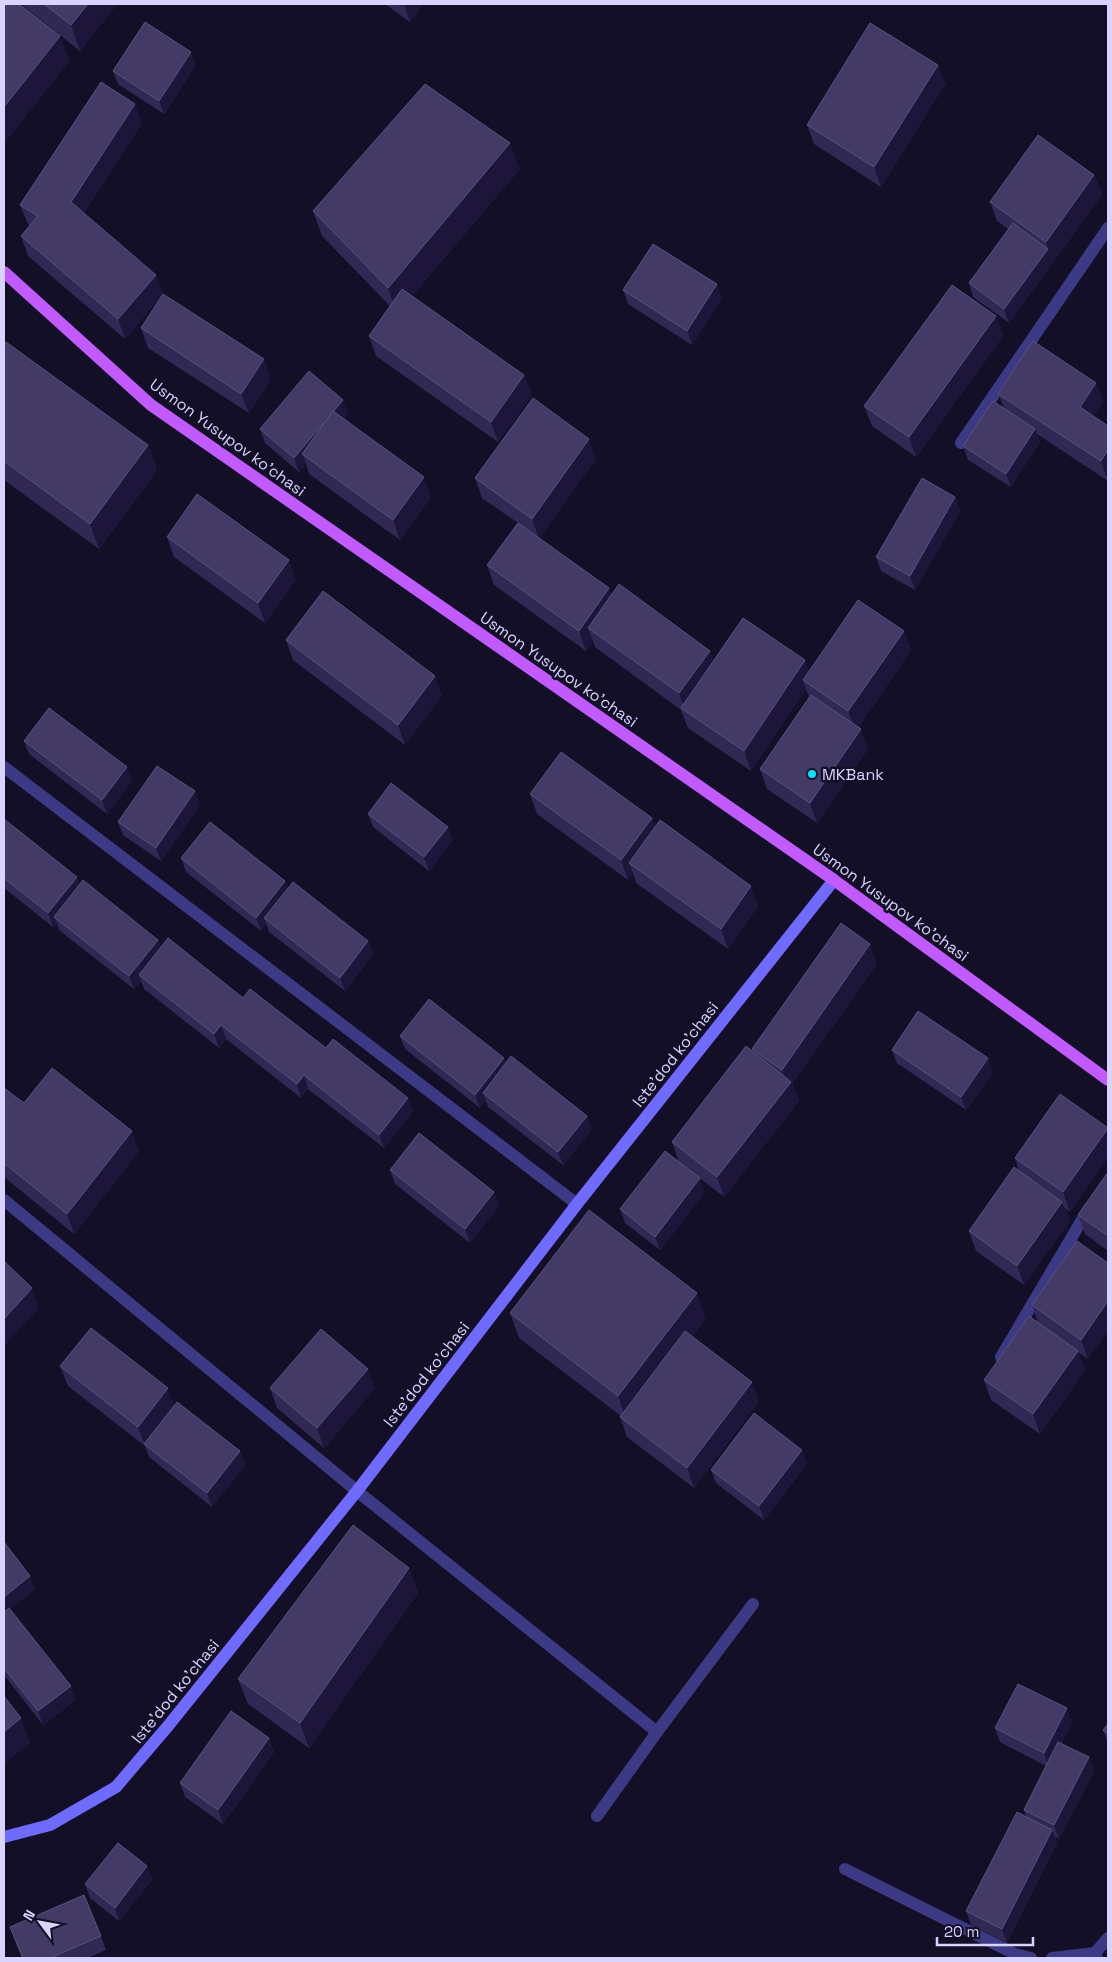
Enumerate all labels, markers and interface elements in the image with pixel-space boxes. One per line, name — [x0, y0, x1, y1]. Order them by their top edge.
street label: Usmon Yusupov ko'chasi — [146, 374, 310, 501]
street label: Usmon Yusupov ko'chasi — [476, 607, 642, 732]
place label: MKBank — [822, 764, 884, 785]
marker: MKBank — [806, 768, 818, 780]
street label: Usmon Yusupov ko'chasi — [809, 839, 973, 966]
street label: Iste'dod ko'chasi — [628, 997, 723, 1111]
street label: Iste'dod ko'chasi — [379, 1317, 474, 1431]
street label: Iste'dod ko'chasi — [127, 1635, 224, 1748]
north arrow — [15, 1897, 65, 1947]
text: N — [19, 1906, 39, 1924]
scale bar — [937, 1914, 1033, 1946]
text: 20 m — [944, 1922, 979, 1941]

